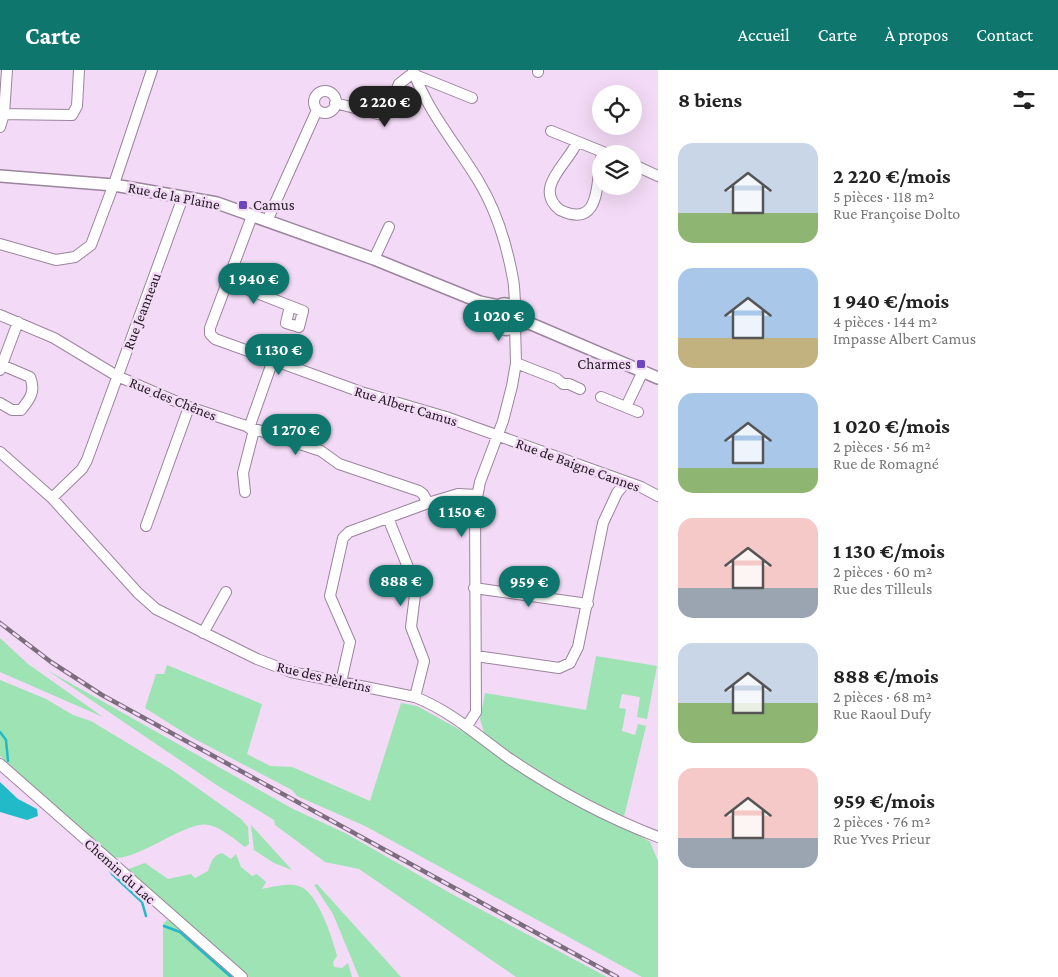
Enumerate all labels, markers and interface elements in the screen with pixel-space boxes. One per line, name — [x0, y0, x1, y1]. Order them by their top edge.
text: Carte — [25, 22, 80, 49]
text: Accueil — [738, 25, 790, 45]
text: Carte — [818, 25, 857, 45]
text: À propos — [885, 25, 948, 45]
text: Contact — [976, 25, 1033, 45]
pin: 2 220 € — [339, 85, 431, 128]
map controls — [592, 85, 642, 195]
button: locate — [592, 85, 642, 135]
icon: filters — [1010, 86, 1038, 114]
text: 8 biens — [678, 88, 742, 112]
text: 2 220 € — [360, 93, 410, 110]
button: layers — [592, 145, 642, 195]
icon: home — [718, 163, 778, 223]
text: 2 220 €/mois — [833, 164, 951, 188]
street label: Rue de la Plaine — [127, 179, 222, 213]
text: 5 pièces · 118 m² — [833, 188, 934, 205]
place label: Camus — [253, 197, 295, 213]
marker: Camus — [237, 199, 249, 211]
text: Rue Françoise Dolto — [833, 205, 960, 222]
pin: 1 940 € — [208, 262, 300, 305]
street label: Rue Jeanneau — [120, 270, 165, 352]
text: 1 940 € — [229, 270, 279, 287]
icon: home — [718, 288, 778, 348]
text: 1 940 €/mois — [833, 289, 949, 313]
pin: 1 020 € — [453, 300, 545, 342]
text: 1 020 € — [474, 307, 524, 324]
text: 4 pièces · 144 m² — [833, 313, 937, 330]
text: Impasse Albert Camus — [833, 330, 976, 347]
pin: 1 130 € — [233, 334, 325, 376]
text: 1 130 € — [256, 341, 302, 358]
place label: Charmes — [577, 356, 631, 372]
marker: Charmes — [635, 358, 647, 370]
street label: Rue des Chênes — [127, 374, 219, 424]
street label: Rue Albert Camus — [353, 383, 460, 429]
icon: home — [718, 413, 778, 473]
pin: 1 270 € — [250, 414, 342, 456]
text: 1 020 €/mois — [833, 414, 950, 438]
text: 1 270 € — [272, 421, 320, 438]
street label: Rue de Baigne Cannes — [513, 435, 642, 496]
text: 2 pièces · 56 m² — [833, 438, 931, 455]
text: Rue de Romagné — [833, 455, 939, 472]
pin: 1 150 € — [416, 496, 508, 538]
text: 1 150 € — [439, 503, 485, 520]
icon: home — [718, 538, 778, 598]
text: 1 130 €/mois — [833, 539, 945, 563]
text: 2 pièces · 60 m² — [833, 563, 932, 580]
pin: 888 € — [366, 564, 436, 607]
pin: 959 € — [494, 566, 564, 608]
text: 888 € — [380, 572, 422, 589]
text: 959 € — [510, 573, 548, 590]
text: Rue des Tilleuls — [833, 580, 932, 597]
street label: Rue des Pèlerins — [275, 658, 373, 696]
icon: home — [718, 663, 778, 723]
text: 888 €/mois — [833, 664, 939, 688]
text: 2 pièces · 68 m² — [833, 688, 932, 705]
text: Rue Raoul Dufy — [833, 705, 931, 722]
icon: home — [718, 788, 778, 848]
text: 959 €/mois — [833, 789, 935, 813]
text: 2 pièces · 76 m² — [833, 813, 930, 830]
text: Rue Yves Prieur — [833, 830, 931, 847]
street label: Chemin du Lac — [81, 835, 159, 907]

